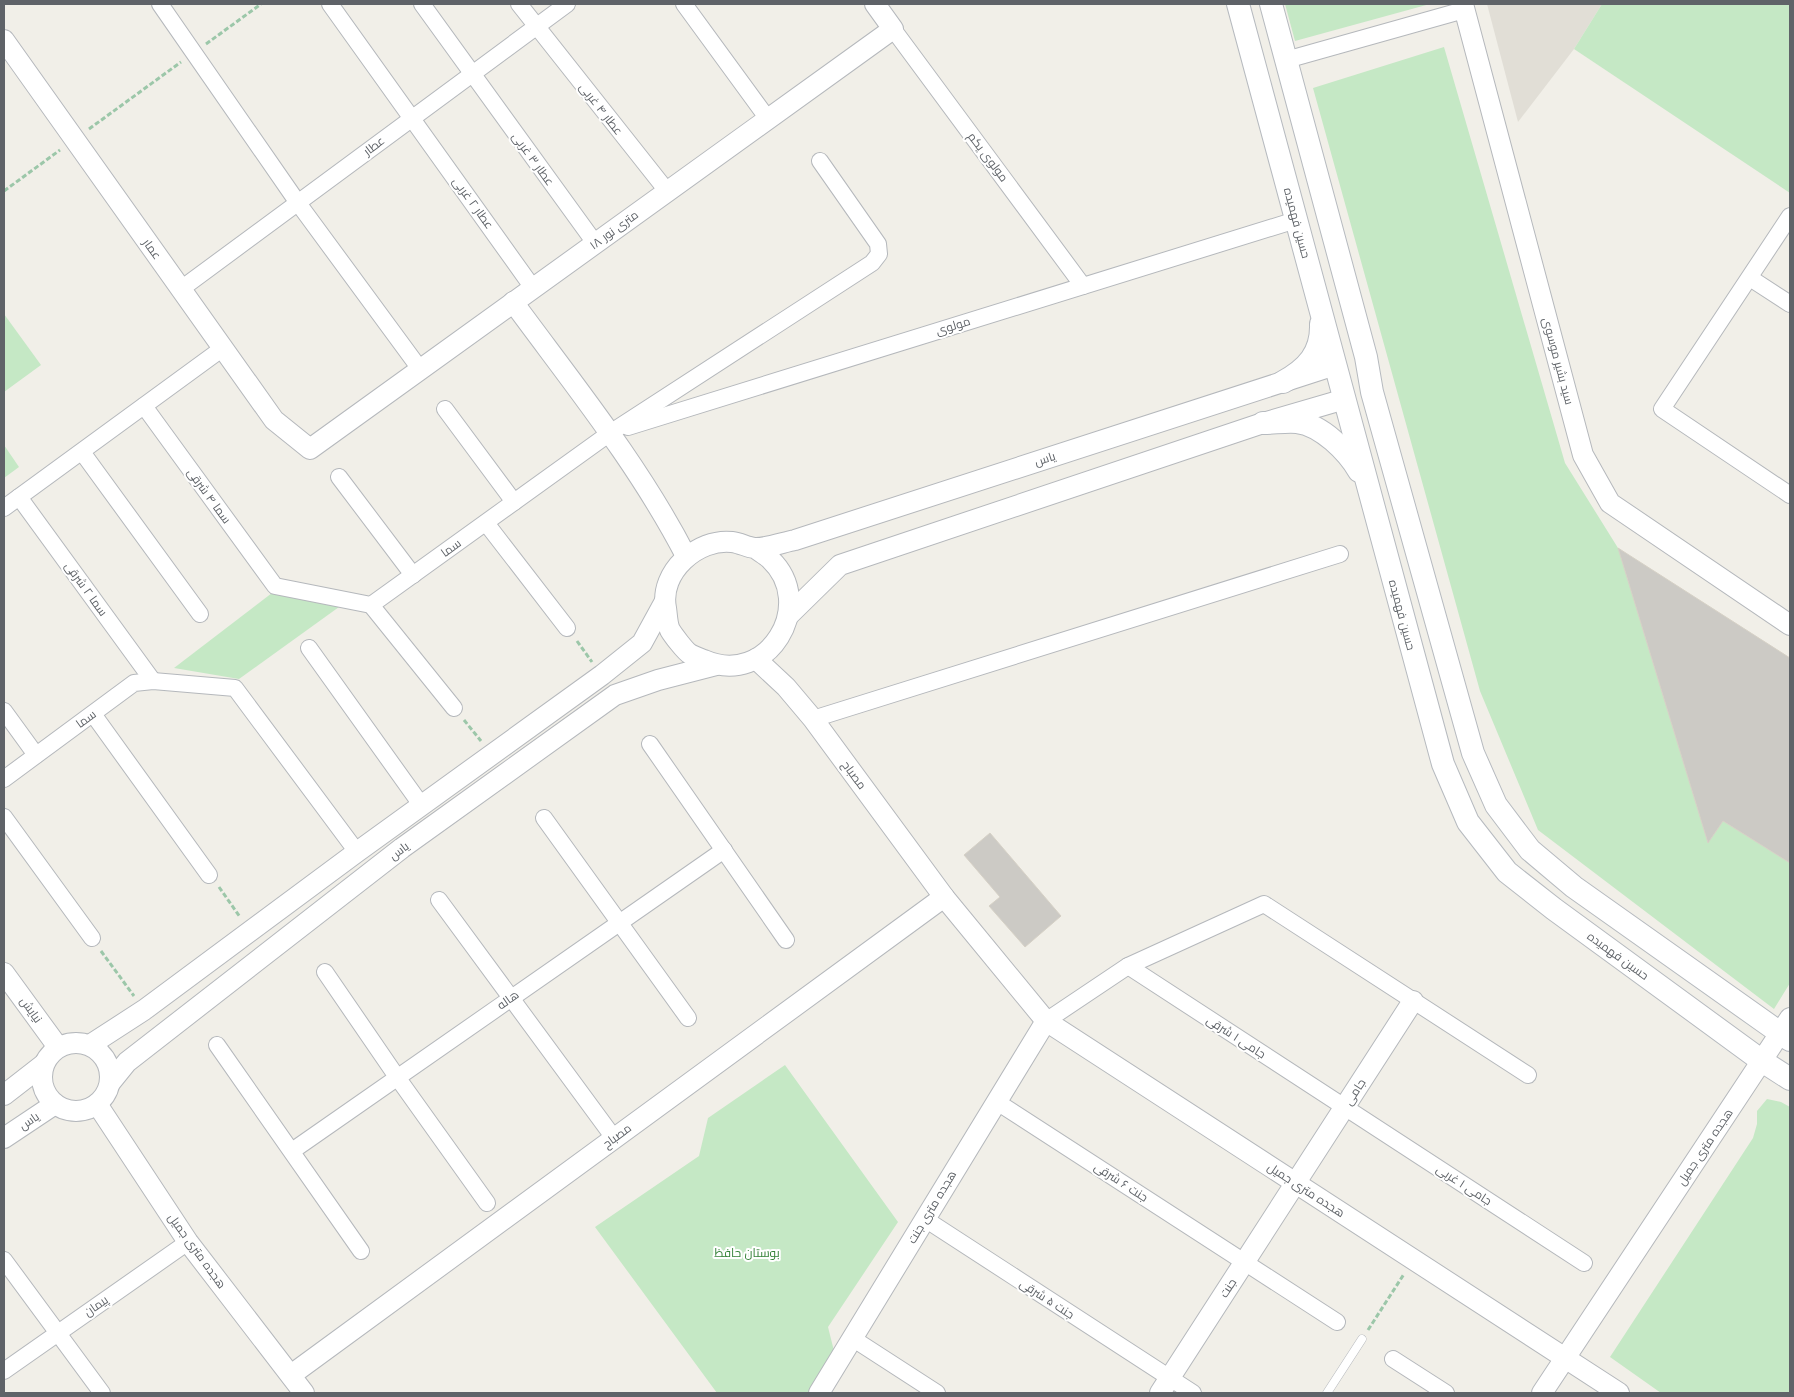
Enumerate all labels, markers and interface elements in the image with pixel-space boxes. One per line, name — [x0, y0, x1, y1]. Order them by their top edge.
street label: عطار ۴ غربی — [576, 80, 626, 138]
street label: عطار ۳ غربی — [509, 130, 557, 188]
street label: مولوی یکم — [964, 130, 1011, 185]
street label: عطار — [360, 134, 387, 159]
street label: عطار ۲ غربی — [450, 174, 496, 232]
street label: حسین فهمیده — [1281, 186, 1313, 260]
street label: ۱۸ متری نور — [587, 208, 641, 252]
street label: عمار — [139, 235, 164, 262]
street label: مولوی — [934, 314, 972, 338]
street label: سید بشیر موسوی — [1540, 316, 1576, 406]
street label: یاس — [1033, 449, 1058, 469]
street label: سما ۴ شرقی — [184, 466, 234, 526]
street label: سما — [438, 536, 464, 560]
street label: سما ۲ شرقی — [62, 559, 110, 619]
street label: حسین فهمیده — [1386, 578, 1418, 652]
street label: سما — [73, 707, 99, 731]
street label: مصباح — [838, 758, 869, 793]
street label: یاس — [386, 839, 412, 863]
street label: حسین فهمیده — [1585, 929, 1651, 983]
street label: هاله — [494, 988, 522, 1012]
street label: نیایش — [17, 994, 45, 1026]
street label: جامی ۱ شرقی — [1204, 1013, 1268, 1061]
street label: جامی — [1341, 1076, 1369, 1108]
street label: هجده متری جمیل — [1674, 1106, 1736, 1188]
street label: یاس — [16, 1109, 42, 1133]
street label: مصباح — [600, 1121, 635, 1152]
street label: جنت ۶ شرقی — [1092, 1159, 1150, 1205]
street label: هجده متری جمیل — [1265, 1160, 1347, 1220]
street label: جامی ۱ غربی — [1434, 1162, 1494, 1208]
street label: هجده متری جنت — [905, 1168, 959, 1246]
street label: هجده متری جمیل — [165, 1211, 229, 1291]
park label: بوستان حافظ — [714, 1246, 780, 1260]
street label: جنت ۵ شرقی — [1017, 1276, 1077, 1322]
street label: جنت — [1217, 1276, 1239, 1300]
street label: پیمان — [81, 1292, 113, 1321]

